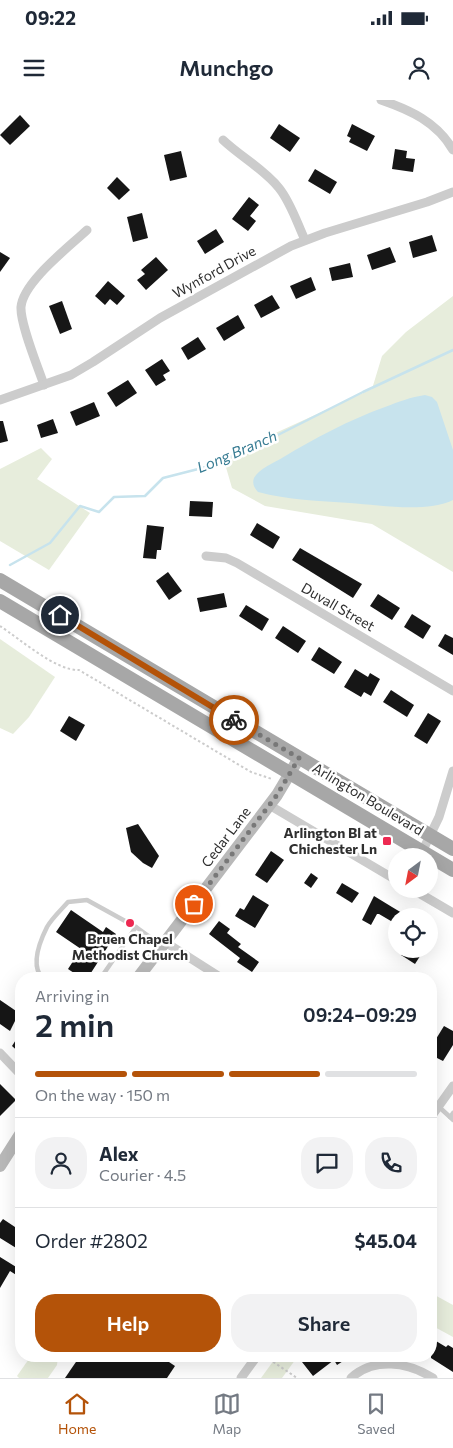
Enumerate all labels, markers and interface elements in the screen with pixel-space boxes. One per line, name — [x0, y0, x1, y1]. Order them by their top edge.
text: 09:22 — [25, 6, 76, 29]
icon: menu — [20, 54, 48, 82]
text: Munchgo — [179, 54, 274, 81]
icon: person — [405, 54, 433, 82]
street label: Wynford Drive — [169, 242, 258, 301]
water label: Long Branch — [194, 426, 279, 476]
street label: Duvall Street — [299, 579, 378, 635]
pin — [39, 594, 81, 636]
icon: home — [46, 601, 74, 629]
courier — [209, 695, 259, 745]
icon: bike — [220, 706, 248, 734]
street label: Arlington Boulevard — [310, 759, 427, 838]
street label: Cedar Lane — [197, 803, 254, 870]
place label: Arlington Bl at Chichester Ln — [284, 824, 377, 857]
marker: Arlington Bl at Chichester Ln — [381, 835, 393, 847]
north arrow — [388, 848, 438, 898]
map controls — [388, 848, 438, 958]
pin — [173, 883, 215, 925]
icon: bag — [180, 890, 208, 918]
button: locate — [388, 908, 438, 958]
marker: Bruen Chapel Methodist Church — [124, 917, 136, 929]
place label: Bruen Chapel Methodist Church — [72, 930, 188, 963]
text: Arriving in — [35, 986, 109, 1005]
text: 09:24–09:29 — [303, 1003, 417, 1026]
text: 2 min — [35, 1004, 114, 1044]
text: On the way · 150 m — [35, 1085, 170, 1104]
button: person — [35, 1137, 87, 1189]
button: chat — [301, 1137, 353, 1189]
button: phone — [365, 1137, 417, 1189]
text: Alex — [99, 1142, 139, 1165]
text: Courier · 4.5 — [99, 1165, 186, 1184]
text: Order #2802 — [35, 1229, 148, 1252]
text: $45.04 — [355, 1229, 417, 1252]
button: Help — [35, 1294, 221, 1352]
button: Share — [231, 1294, 417, 1352]
tab: Home — [58, 1390, 96, 1437]
tab: Map — [212, 1390, 241, 1437]
tab: Saved — [357, 1390, 395, 1437]

